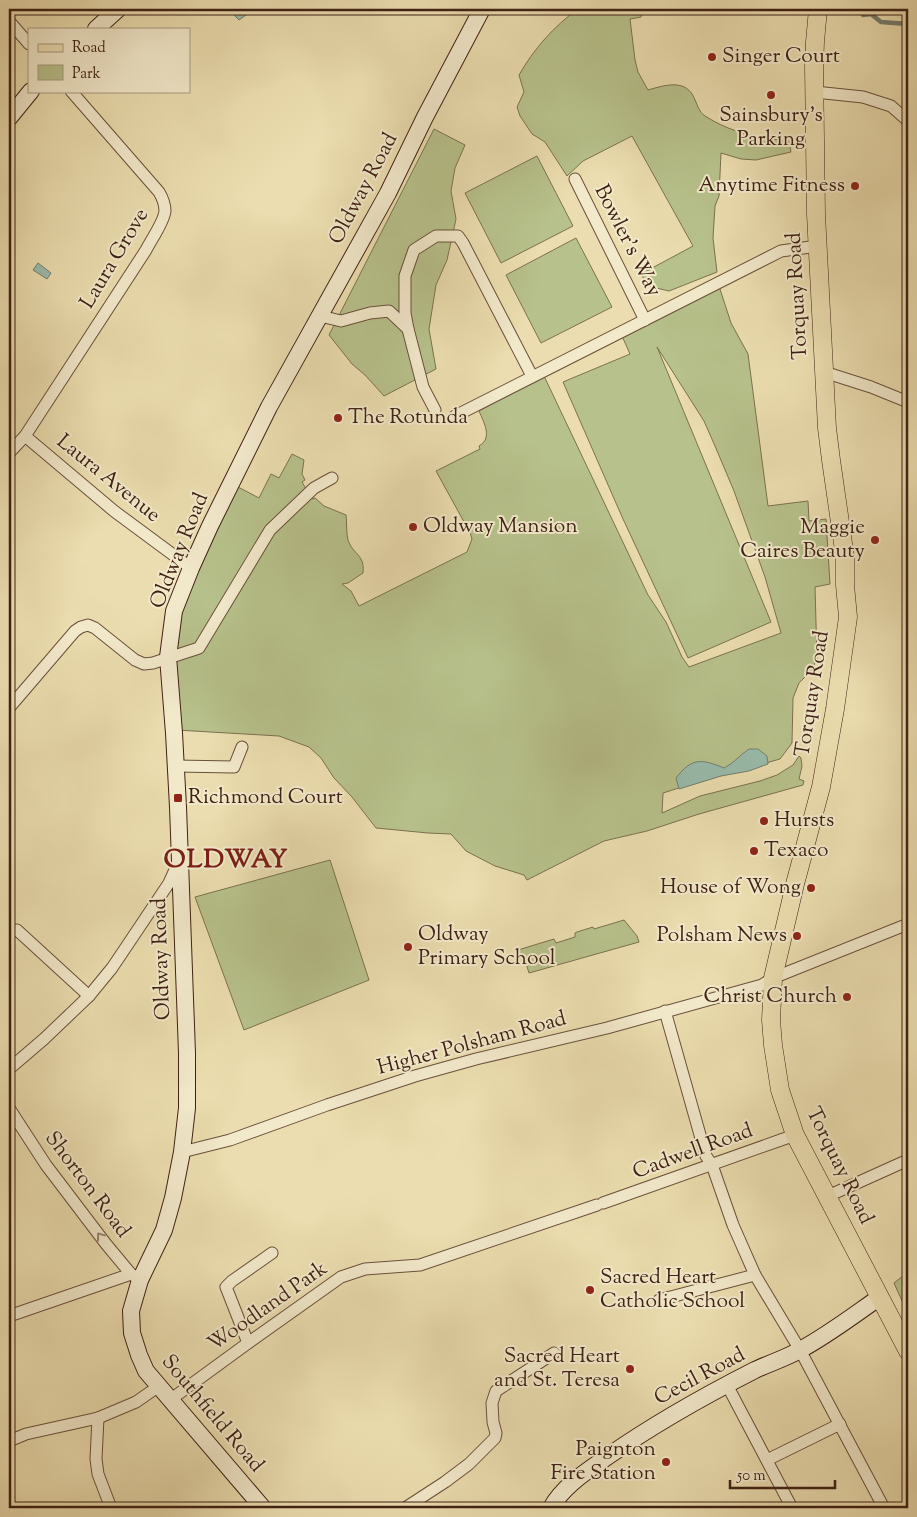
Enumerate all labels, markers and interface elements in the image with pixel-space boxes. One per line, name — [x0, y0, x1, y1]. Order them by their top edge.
legend — [28, 28, 190, 92]
text: Road — [72, 38, 106, 59]
place label: Singer Court — [722, 42, 840, 72]
marker: Singer Court — [706, 51, 718, 63]
text: Park — [72, 64, 101, 85]
marker: Sainsbury's Parking — [765, 89, 777, 101]
place label: Sainsbury's Parking — [719, 101, 823, 155]
street label: Oldway Road — [322, 128, 406, 250]
place label: Anytime Fitness — [698, 171, 845, 201]
street label: Bowler's Way — [586, 180, 668, 303]
marker: Anytime Fitness — [849, 180, 861, 192]
street label: Laura Grove — [73, 203, 157, 315]
street label: Torquay Road — [780, 231, 816, 360]
place label: The Rotunda — [348, 403, 468, 433]
marker: The Rotunda — [332, 412, 344, 424]
street label: Laura Avenue — [49, 428, 167, 530]
street label: Oldway Road — [143, 488, 217, 613]
place label: Oldway Mansion — [423, 512, 578, 542]
place label: Maggie Caires Beauty — [740, 513, 866, 567]
marker: Oldway Mansion — [407, 521, 419, 533]
marker: Maggie Caires Beauty — [869, 534, 881, 546]
street label: Torquay Road — [788, 629, 838, 759]
place label: Richmond Court — [188, 783, 343, 813]
marker: Richmond Court — [172, 792, 184, 804]
place label: Hursts — [774, 806, 834, 836]
marker: Hursts — [758, 815, 770, 827]
place label: Texaco — [764, 836, 828, 866]
district label: OLDWAY — [164, 842, 288, 879]
marker: Texaco — [748, 845, 760, 857]
place label: House of Wong — [660, 873, 801, 903]
marker: House of Wong — [805, 882, 817, 894]
street label: Oldway Road — [145, 897, 179, 1021]
place label: Oldway Primary School — [418, 920, 556, 974]
place label: Polsham News — [657, 921, 787, 951]
marker: Polsham News — [791, 930, 803, 942]
marker: Oldway Primary School — [402, 941, 414, 953]
place label: Christ Church — [703, 982, 837, 1012]
marker: Christ Church — [841, 991, 853, 1003]
street label: Higher Polsham Road — [374, 1004, 570, 1084]
street label: Torquay Road — [798, 1102, 880, 1230]
street label: Cadwell Road — [629, 1116, 757, 1188]
street label: Shorton Road — [37, 1125, 137, 1245]
one-way arrow — [98, 1233, 106, 1242]
street label: Woodland Park — [202, 1254, 335, 1360]
place label: Sacred Heart Catholic School — [600, 1263, 745, 1317]
marker: Sacred Heart Catholic School — [584, 1284, 596, 1296]
street label: Cecil Road — [649, 1340, 751, 1414]
place label: Sacred Heart and St. Teresa — [494, 1342, 620, 1396]
street label: Southfield Road — [154, 1348, 270, 1480]
marker: Sacred Heart and St. Teresa — [624, 1363, 636, 1375]
place label: Paignton Fire Station — [551, 1435, 656, 1489]
marker: Paignton Fire Station — [660, 1456, 672, 1468]
scale bar — [730, 1457, 834, 1489]
text: 50 m — [736, 1466, 766, 1487]

